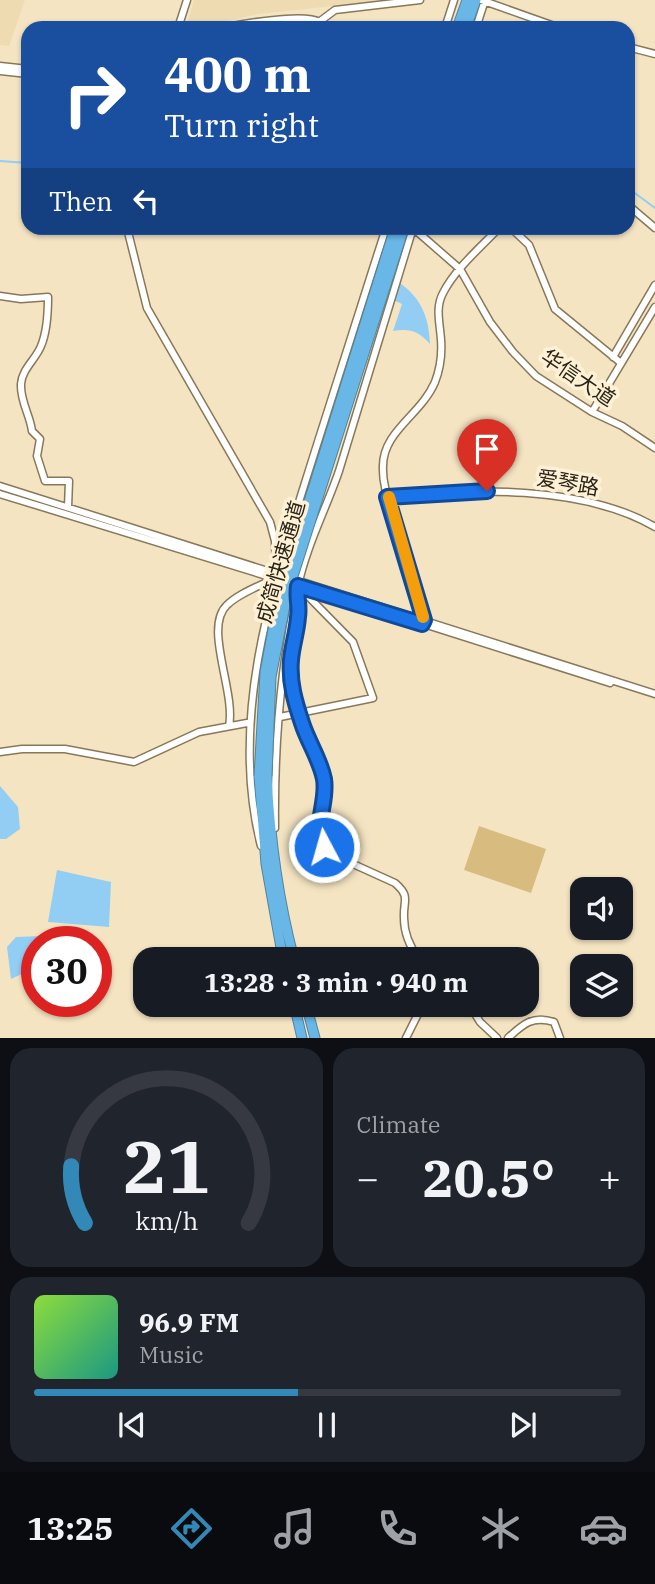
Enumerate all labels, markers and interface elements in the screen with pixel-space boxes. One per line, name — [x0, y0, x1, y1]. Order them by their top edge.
text: 400 m — [164, 42, 311, 105]
icon: right — [49, 49, 140, 140]
text: Turn right — [164, 104, 319, 146]
icon: left — [127, 182, 165, 220]
text: Then — [49, 184, 113, 218]
street label: 华信大道 — [536, 342, 621, 412]
pin — [457, 419, 517, 491]
icon: arrive — [468, 430, 506, 468]
street label: 爱琴路 — [535, 463, 602, 501]
street label: 成简快速通道 — [249, 497, 311, 626]
position arrow — [287, 810, 361, 884]
map controls — [570, 877, 633, 1017]
button: sound — [570, 877, 633, 940]
speed limit sign: 30 — [21, 926, 112, 1017]
button: layers — [570, 954, 633, 1017]
text: 13:28 · 3 min · 940 m — [204, 965, 468, 999]
text: Climate — [357, 1109, 440, 1139]
text: 21 — [123, 1119, 210, 1214]
text: 20.5° — [422, 1144, 555, 1211]
text: − — [357, 1153, 379, 1202]
text: + — [598, 1153, 621, 1202]
text: km/h — [135, 1204, 198, 1237]
text: 96.9 FM — [139, 1305, 239, 1339]
text: Music — [139, 1339, 204, 1369]
icon: previous — [113, 1406, 151, 1444]
icon: pause — [308, 1406, 346, 1444]
icon: next — [504, 1406, 542, 1444]
icon: directions — [167, 1504, 216, 1553]
icon: music — [270, 1504, 319, 1553]
icon: phone — [373, 1504, 422, 1553]
icon: climate — [476, 1504, 525, 1553]
icon: car — [579, 1504, 628, 1553]
text: 13:25 — [27, 1507, 113, 1549]

